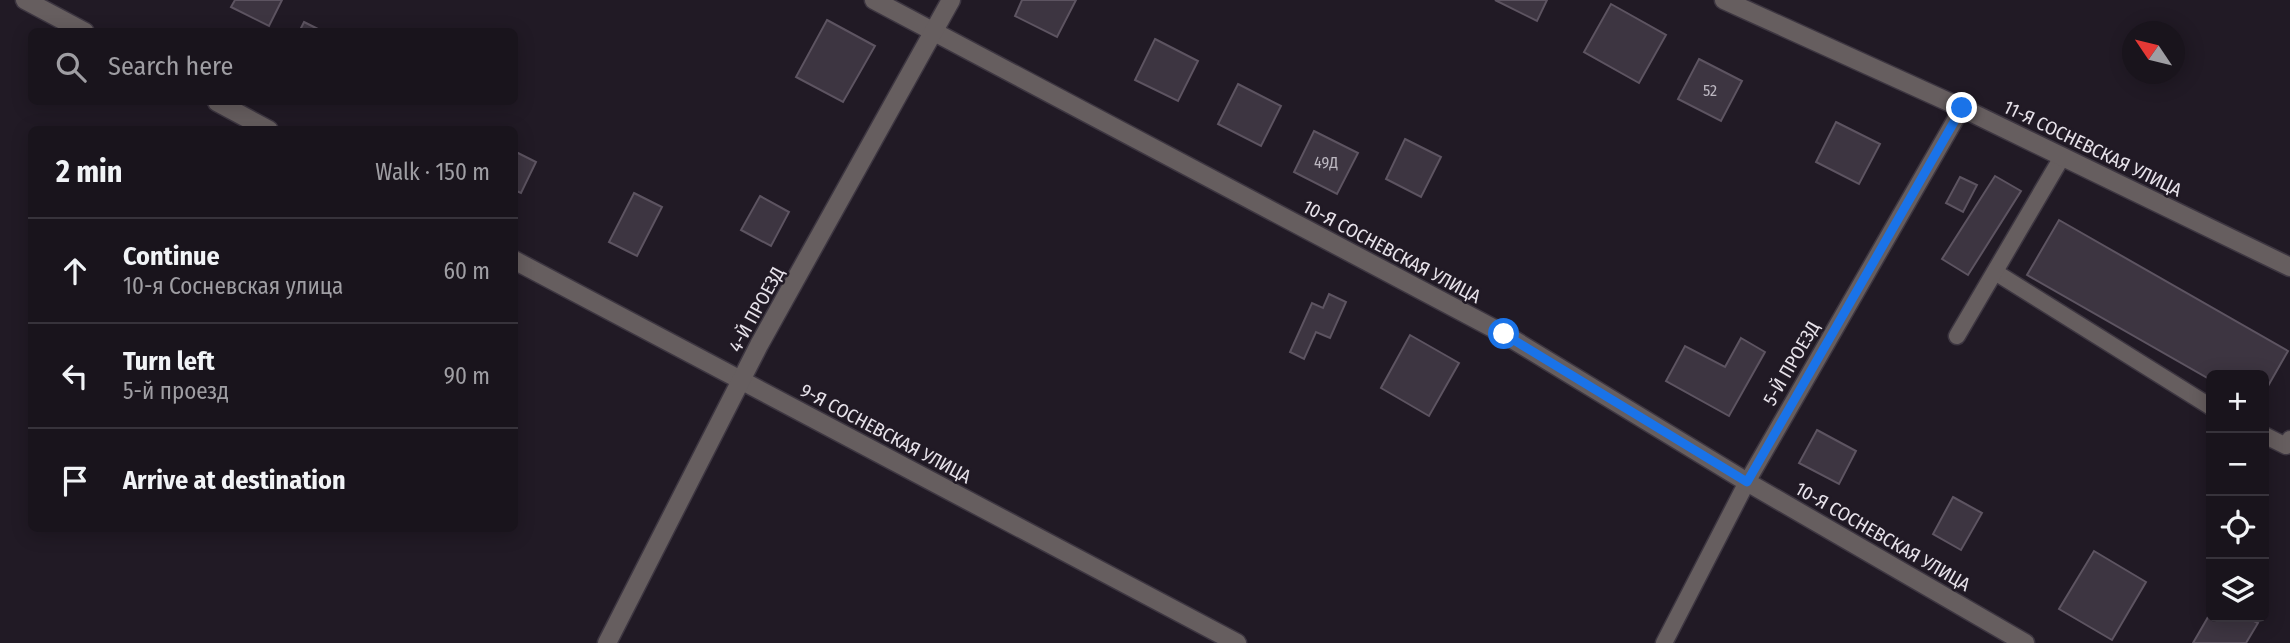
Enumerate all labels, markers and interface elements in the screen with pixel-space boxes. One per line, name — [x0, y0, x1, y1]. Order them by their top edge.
north arrow — [2122, 21, 2185, 84]
search box — [28, 28, 518, 105]
icon: search — [52, 48, 90, 86]
text: Search here — [108, 51, 233, 82]
house number: 52 — [1703, 81, 1717, 100]
route end — [1946, 92, 1977, 123]
street label: 11-Я СОСНЕВСКАЯ УЛИЦА — [2000, 95, 2186, 202]
house number: 49Д — [1314, 153, 1338, 172]
text: 2 min — [56, 154, 123, 190]
text: Walk · 150 m — [375, 158, 490, 186]
street label: 10-Я СОСНЕВСКАЯ УЛИЦА — [1299, 195, 1485, 308]
text: Continue — [123, 241, 220, 272]
icon: ahead — [56, 252, 94, 290]
text: 60 m — [444, 257, 490, 285]
street label: 4-Й ПРОЕЗД — [724, 263, 789, 356]
text: 10-я Сосневская улица — [123, 272, 343, 300]
street label: 5-Й ПРОЕЗД — [1758, 317, 1825, 409]
route start — [1488, 318, 1519, 349]
text: Turn left — [123, 346, 215, 377]
icon: left — [56, 357, 94, 395]
text: 90 m — [444, 362, 490, 390]
map controls — [2206, 370, 2269, 622]
button: + — [2206, 370, 2269, 433]
text: 5-й проезд — [123, 377, 229, 405]
street label: 9-Я СОСНЕВСКАЯ УЛИЦА — [796, 379, 975, 488]
button: − — [2206, 433, 2269, 496]
icon: arrive — [56, 462, 94, 500]
text: Arrive at destination — [123, 465, 346, 496]
street label: 10-Я СОСНЕВСКАЯ УЛИЦА — [1791, 477, 1974, 596]
button: locate — [2206, 496, 2269, 559]
button: layers — [2206, 559, 2269, 622]

